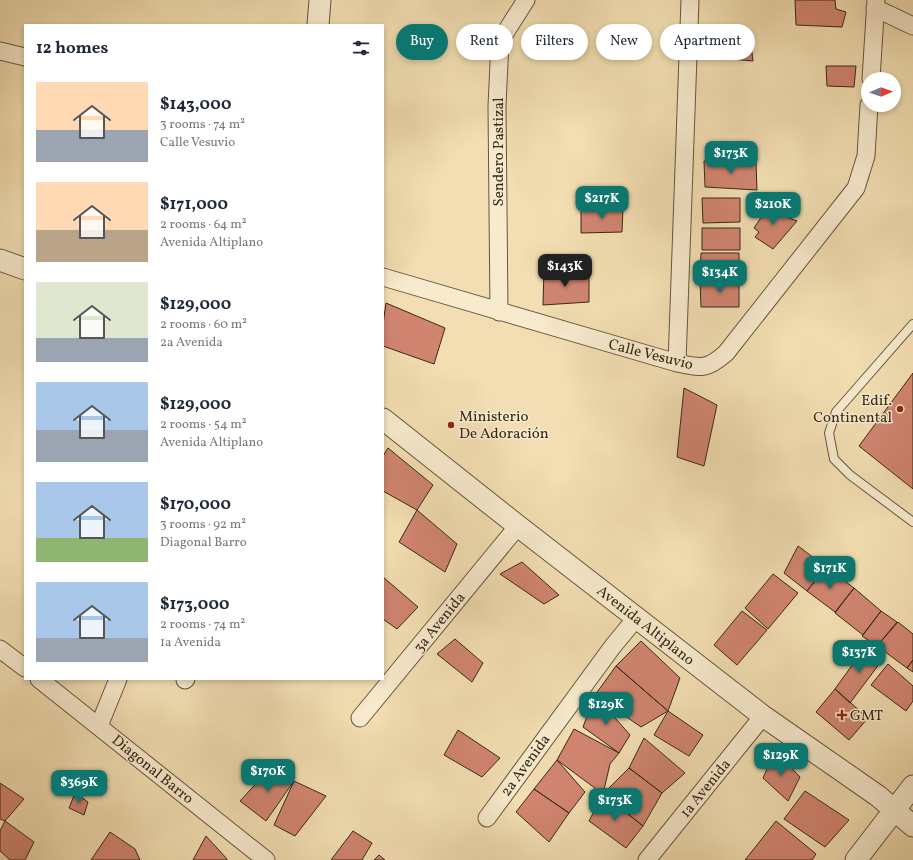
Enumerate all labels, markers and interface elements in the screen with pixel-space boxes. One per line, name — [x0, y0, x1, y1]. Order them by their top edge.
chip: Buy — [396, 24, 448, 60]
chip: Rent — [456, 24, 513, 60]
chip: Filters — [521, 24, 588, 60]
chip: New — [596, 24, 652, 60]
chip: Apartment — [660, 24, 755, 60]
text: 12 homes — [36, 37, 108, 60]
icon: filters — [350, 37, 372, 59]
north arrow — [861, 72, 901, 112]
map controls — [861, 72, 901, 112]
text: $143,000 — [160, 93, 231, 116]
street label: Sendero Pastizal — [489, 97, 510, 207]
icon: home — [68, 98, 116, 146]
text: 3 rooms · 74 m² — [160, 116, 245, 134]
text: Calle Vesuvio — [160, 134, 235, 152]
pin: $173K — [703, 141, 759, 175]
text: $173K — [714, 145, 748, 163]
pin: $217K — [574, 186, 630, 220]
text: $217K — [585, 190, 619, 208]
pin: $210K — [745, 192, 801, 226]
text: $171,000 — [160, 193, 228, 216]
text: $210K — [755, 196, 791, 214]
icon: home — [68, 198, 116, 246]
text: 2 rooms · 64 m² — [160, 216, 247, 234]
text: Avenida Altiplano — [160, 234, 263, 252]
pin: $143K — [537, 254, 593, 288]
text: $143K — [547, 258, 583, 276]
pin: $134K — [692, 260, 748, 294]
text: $134K — [702, 264, 738, 282]
text: $129,000 — [160, 293, 231, 316]
icon: home — [68, 298, 116, 346]
text: 2 rooms · 60 m² — [160, 316, 247, 334]
text: 2a Avenida — [160, 334, 223, 352]
street label: Calle Vesuvio — [606, 335, 695, 376]
place label: Edif. Continental — [813, 391, 892, 429]
text: $129,000 — [160, 393, 231, 416]
icon: home — [68, 398, 116, 446]
marker: Edif. Continental — [895, 404, 905, 414]
place label: Ministerio De Adoración — [459, 407, 549, 445]
text: 2 rooms · 54 m² — [160, 416, 247, 434]
marker: Ministerio De Adoración — [446, 420, 456, 430]
text: Avenida Altiplano — [160, 434, 263, 452]
text: $170,000 — [160, 493, 231, 516]
icon: home — [68, 498, 116, 546]
text: 3 rooms · 92 m² — [160, 516, 246, 534]
text: Diagonal Barro — [160, 534, 247, 552]
pin: $171K — [802, 556, 858, 590]
text: $171K — [813, 560, 847, 578]
street label: Avenida Altiplano — [592, 581, 698, 671]
street label: 3a Avenida — [409, 588, 471, 658]
text: $173,000 — [160, 593, 230, 616]
icon: home — [68, 598, 116, 646]
text: 2 rooms · 74 m² — [160, 616, 245, 634]
text: 1a Avenida — [160, 634, 221, 652]
pin: $137K — [831, 640, 887, 674]
text: $137K — [842, 644, 876, 662]
pin: $129K — [578, 692, 634, 726]
text: $129K — [588, 696, 624, 714]
place label: GMT — [850, 706, 883, 727]
marker: GMT — [837, 710, 847, 720]
street label: 2a Avenida — [496, 730, 556, 801]
street label: Diagonal Barro — [107, 731, 197, 810]
pin: $129K — [753, 743, 809, 777]
text: $129K — [763, 747, 799, 765]
street label: 1a Avenida — [676, 755, 736, 823]
pin: $170K — [240, 759, 296, 793]
text: $170K — [250, 763, 286, 781]
pin: $369K — [51, 770, 107, 804]
text: $369K — [60, 774, 98, 792]
pin: $173K — [587, 788, 643, 822]
text: $173K — [598, 792, 632, 810]

